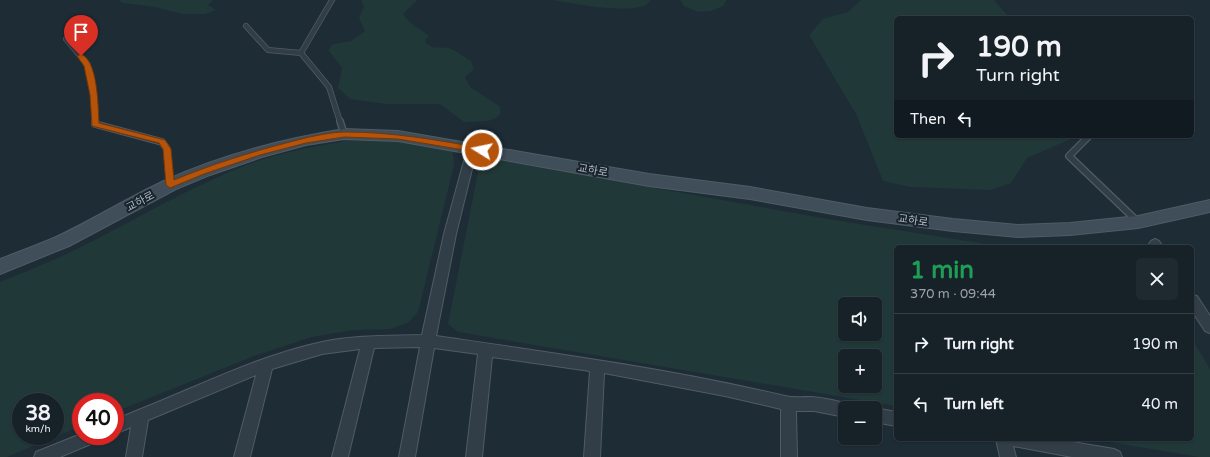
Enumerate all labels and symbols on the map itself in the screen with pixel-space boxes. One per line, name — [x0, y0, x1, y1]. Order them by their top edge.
pin — [64, 15, 98, 56]
position arrow — [461, 129, 503, 171]
street label: 교하로 — [577, 161, 609, 180]
street label: 교하로 — [124, 189, 157, 214]
street label: 교하로 — [897, 212, 929, 229]
speed limit sign: 40 — [72, 393, 124, 445]

